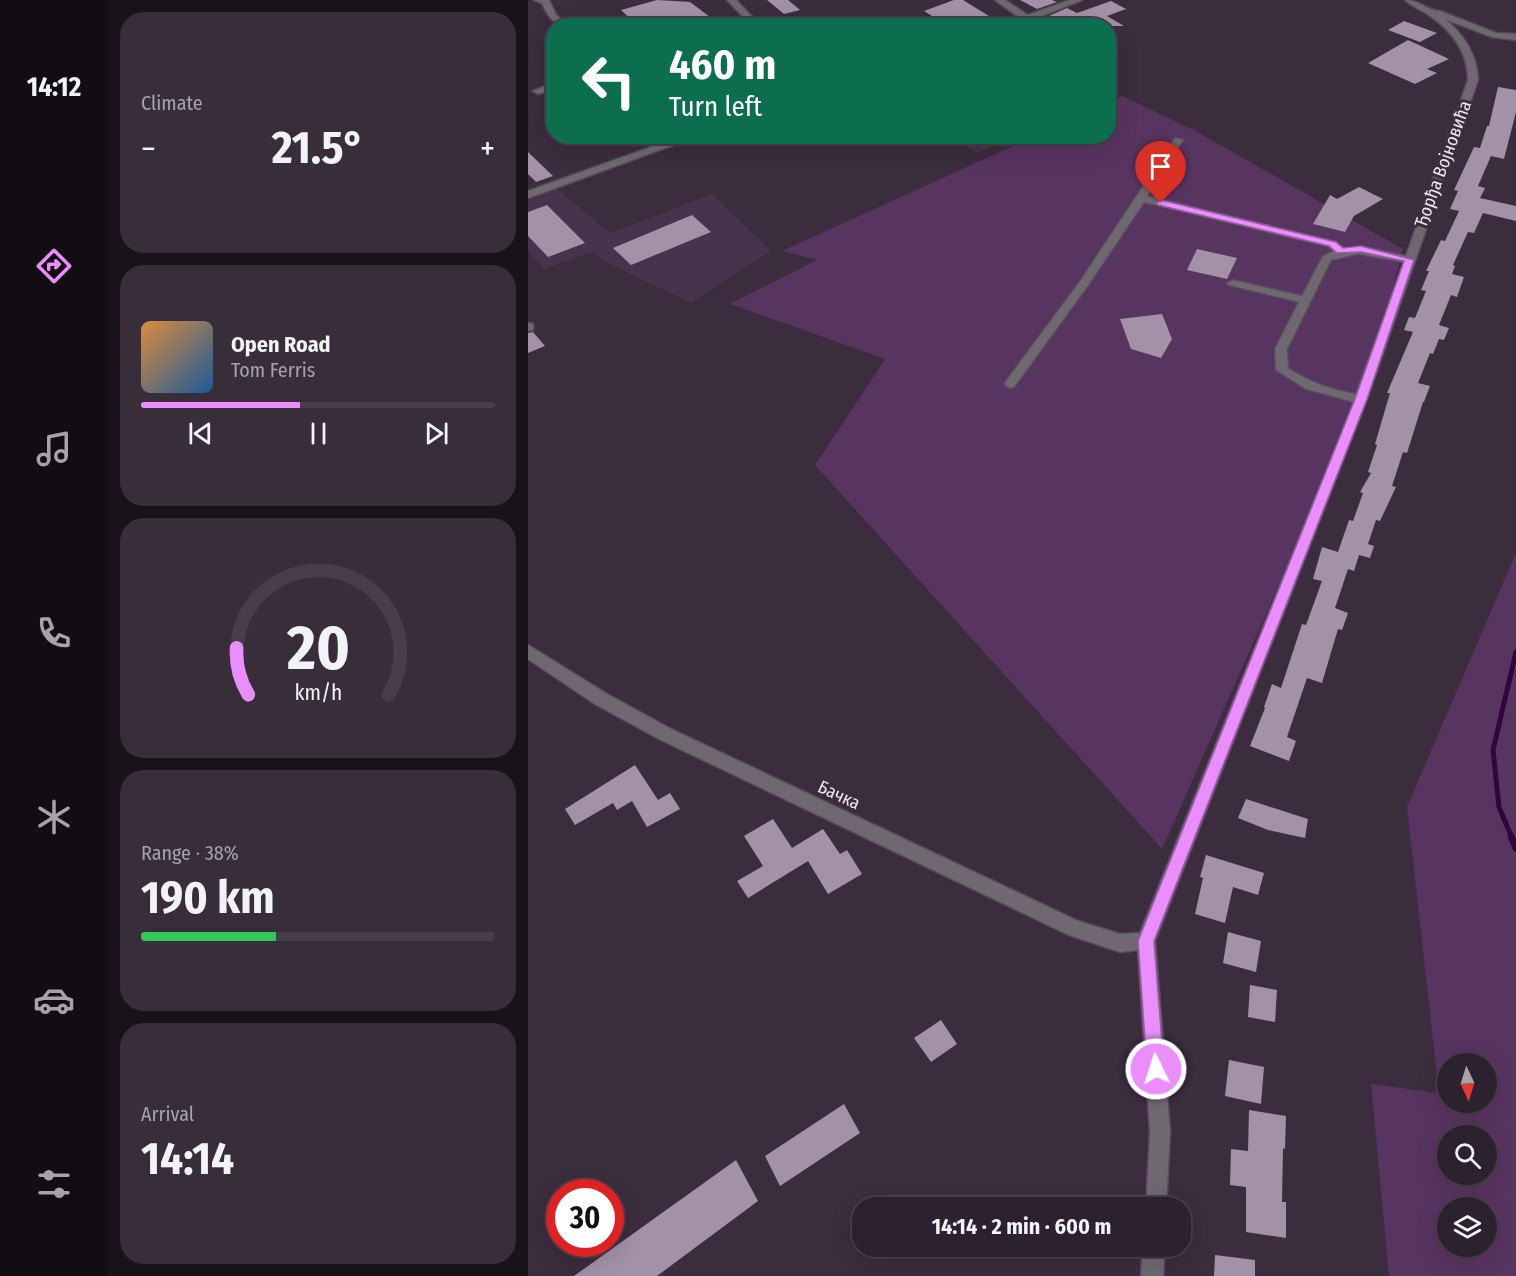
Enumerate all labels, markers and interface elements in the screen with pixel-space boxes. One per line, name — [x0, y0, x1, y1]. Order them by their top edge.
text: 460 m — [669, 40, 776, 90]
icon: left — [570, 42, 648, 120]
text: 14:12 — [27, 71, 81, 103]
text: Climate — [141, 91, 203, 115]
text: Turn left — [669, 91, 762, 123]
street label: Ђорђа Војновића — [1410, 97, 1476, 230]
text: 21.5° — [272, 121, 364, 175]
text: − — [141, 129, 156, 169]
text: + — [480, 129, 495, 169]
pin — [1135, 141, 1186, 203]
icon: arrive — [1144, 150, 1177, 183]
icon: directions — [33, 245, 75, 287]
text: Open Road — [231, 331, 331, 358]
text: Tom Ferris — [231, 358, 315, 382]
icon: previous — [184, 417, 217, 450]
icon: pause — [302, 417, 335, 450]
icon: next — [420, 417, 453, 450]
icon: music — [33, 428, 75, 470]
text: 20 — [286, 611, 349, 686]
icon: phone — [33, 612, 75, 654]
text: km/h — [294, 680, 342, 706]
street label: Бачка — [814, 776, 864, 814]
icon: climate — [33, 796, 75, 838]
text: Range · 38% — [141, 841, 239, 865]
text: 190 km — [141, 871, 274, 925]
icon: car — [33, 979, 75, 1021]
position arrow — [1124, 1037, 1188, 1101]
north arrow — [1437, 1053, 1497, 1113]
map controls — [1437, 1053, 1497, 1257]
text: Arrival — [141, 1102, 194, 1126]
button: search — [1437, 1125, 1497, 1185]
text: 14:14 — [141, 1132, 234, 1186]
icon: filters — [33, 1163, 75, 1205]
speed limit sign: 30 — [546, 1179, 624, 1257]
button: layers — [1437, 1197, 1497, 1257]
text: 14:14 · 2 min · 600 m — [932, 1213, 1111, 1240]

